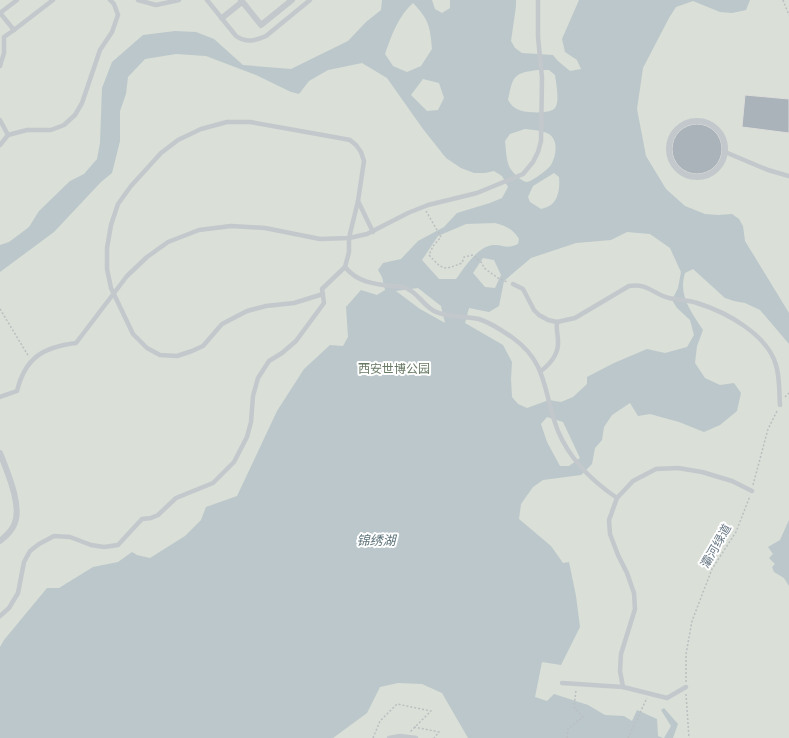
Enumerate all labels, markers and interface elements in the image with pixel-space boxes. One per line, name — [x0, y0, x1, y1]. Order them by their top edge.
park label: 西安世博公园 — [358, 361, 430, 376]
street label: 灞河绿道 — [697, 521, 734, 570]
water label: 锦绣湖 — [356, 532, 397, 548]

